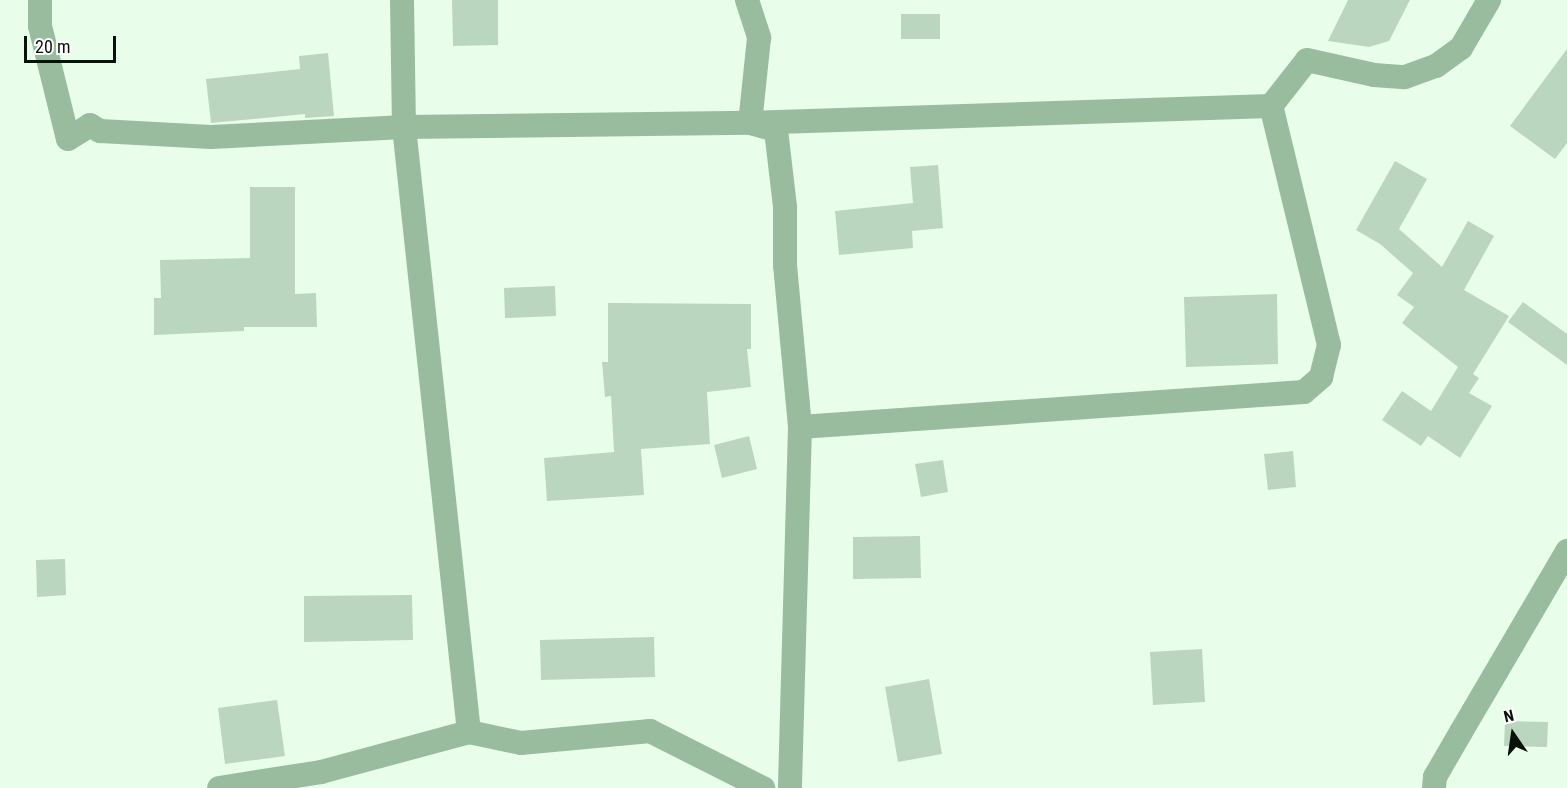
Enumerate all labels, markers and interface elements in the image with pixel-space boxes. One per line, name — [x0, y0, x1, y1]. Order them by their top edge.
scale bar — [27, 24, 118, 62]
text: 20 m — [35, 36, 70, 57]
north arrow — [1483, 704, 1543, 764]
text: N — [1502, 706, 1516, 726]

